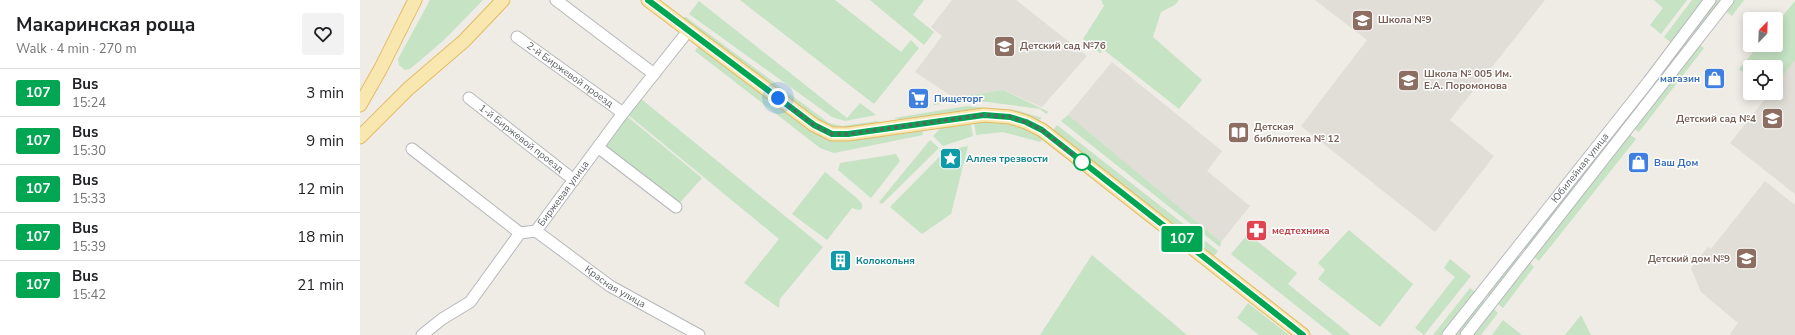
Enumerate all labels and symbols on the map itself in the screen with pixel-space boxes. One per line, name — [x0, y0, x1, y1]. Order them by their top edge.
school or university icon: Школа №9 — [1349, 7, 1375, 33]
north arrow — [1743, 12, 1783, 52]
place label: Школа №9 — [1378, 13, 1431, 27]
school or university icon: Детский сад №76 — [992, 33, 1018, 59]
street label: 2-й Биржевой проезд — [524, 39, 616, 111]
place label: Детский сад №76 — [1020, 39, 1106, 53]
shop icon: магазин — [1702, 66, 1728, 92]
school or university icon: Школа № 005 Им. Е.А. Поромонова — [1396, 67, 1422, 93]
place label: Школа № 005 Им. Е.А. Поромонова — [1424, 67, 1512, 93]
place label: магазин — [1660, 72, 1700, 86]
supermarket icon: Пищеторг — [905, 86, 931, 112]
your location — [768, 88, 788, 108]
place label: Пищеторг — [934, 92, 984, 106]
street label: 1-й Биржевой проезд — [476, 101, 566, 176]
school or university icon: Детский сад №4 — [1759, 106, 1785, 132]
place label: Детский сад №4 — [1676, 112, 1756, 126]
library icon: Детская библиотека № 12 — [1226, 120, 1252, 146]
place label: Детская библиотека № 12 — [1254, 120, 1340, 146]
street label: Юбилейная улица — [1548, 130, 1612, 206]
place icon: Аллея трезвости — [937, 146, 963, 172]
shop icon: Ваш Дом — [1625, 150, 1651, 176]
place label: Аллея трезвости — [966, 152, 1048, 166]
unlabelled marker — [1073, 153, 1091, 171]
place label: Ваш Дом — [1654, 156, 1698, 170]
street label: Биржевая улица — [535, 158, 592, 229]
pharmacy icon: медтехника — [1243, 218, 1269, 244]
place label: медтехника — [1272, 224, 1330, 238]
line badge: 107 — [1159, 226, 1205, 252]
school or university icon: Детский дом №9 — [1733, 246, 1759, 272]
building icon: Колокольня — [827, 248, 853, 274]
place label: Детский дом №9 — [1648, 252, 1730, 266]
place label: Колокольня — [856, 254, 915, 268]
street label: Красная улица — [582, 262, 648, 311]

